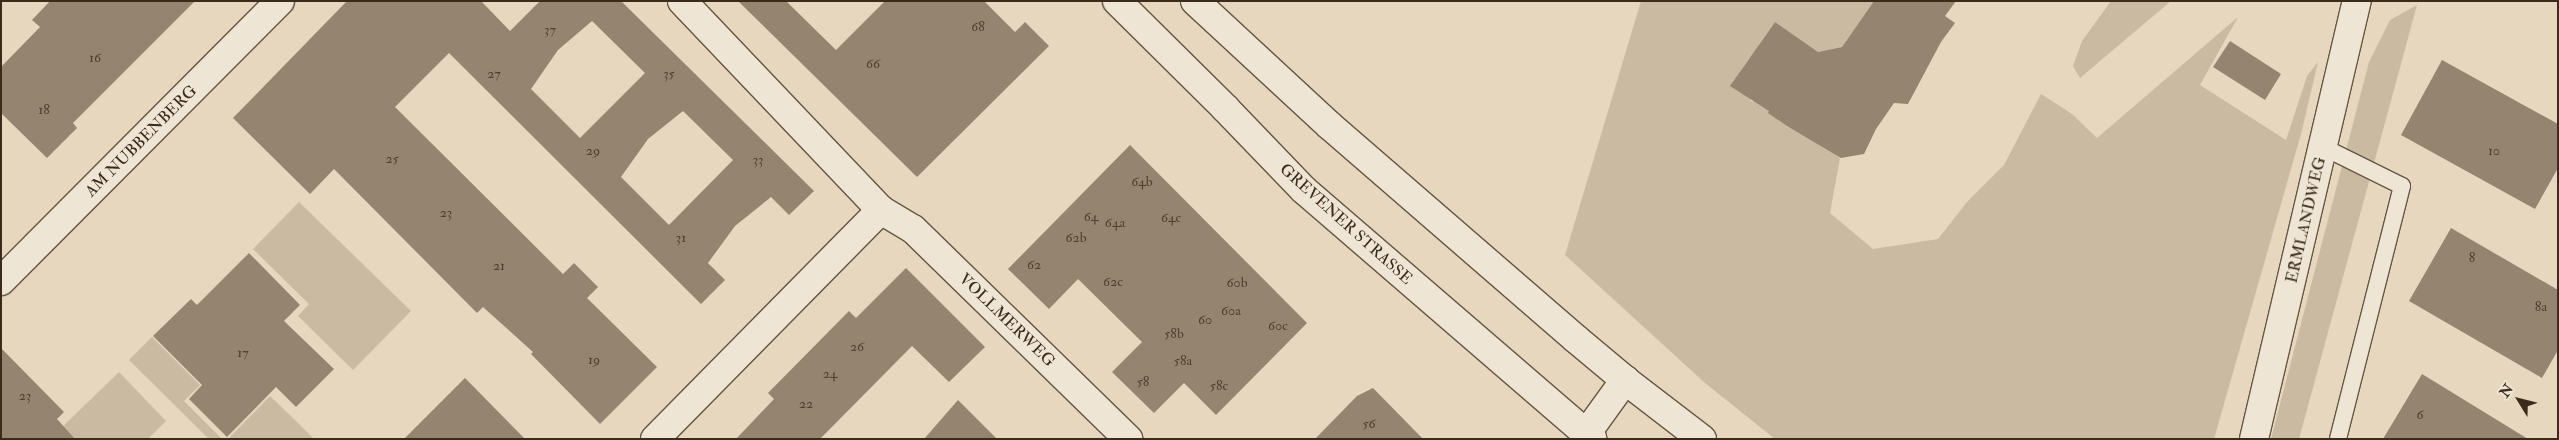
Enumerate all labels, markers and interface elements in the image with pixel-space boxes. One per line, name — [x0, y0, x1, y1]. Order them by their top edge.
house number: 68 — [971, 19, 985, 35]
house number: 37 — [544, 22, 556, 38]
house number: 16 — [89, 50, 101, 66]
house number: 66 — [866, 56, 880, 72]
house number: 27 — [487, 66, 501, 82]
house number: 35 — [663, 66, 675, 82]
street label: AM NUBBENBERG — [81, 81, 201, 201]
house number: 18 — [38, 102, 50, 118]
house number: 29 — [586, 143, 600, 159]
house number: 10 — [2488, 143, 2500, 159]
house number: 25 — [385, 151, 399, 167]
house number: 33 — [753, 152, 763, 168]
street label: ERMLANDWEG — [2282, 155, 2330, 285]
street label: GREVENER STRASSE — [1276, 159, 1416, 289]
house number: 64b — [1131, 174, 1153, 190]
house number: 23 — [440, 205, 452, 221]
house number: 64 — [1084, 209, 1098, 225]
house number: 64c — [1161, 210, 1181, 226]
house number: 64a — [1105, 215, 1125, 231]
house number: 31 — [676, 230, 686, 246]
house number: 62b — [1065, 230, 1087, 246]
house number: 8 — [2469, 250, 2475, 266]
house number: 62 — [1027, 257, 1041, 273]
house number: 21 — [493, 258, 505, 274]
street label: VOLLMERWEG — [955, 269, 1059, 371]
house number: 62c — [1103, 274, 1123, 290]
house number: 60b — [1226, 275, 1248, 291]
house number: 8a — [2535, 299, 2547, 315]
house number: 60a — [1221, 303, 1241, 319]
house number: 60 — [1198, 312, 1212, 328]
house number: 60c — [1268, 318, 1288, 334]
house number: 58b — [1164, 326, 1184, 342]
house number: 26 — [850, 339, 864, 355]
house number: 17 — [237, 345, 249, 361]
house number: 19 — [588, 352, 600, 368]
house number: 58a — [1174, 353, 1192, 369]
house number: 24 — [823, 366, 837, 382]
house number: 58 — [1137, 374, 1149, 390]
north arrow — [2494, 375, 2544, 425]
house number: 58c — [1210, 378, 1228, 394]
text: N — [2496, 381, 2517, 401]
house number: 23 — [19, 388, 31, 404]
house number: 22 — [799, 396, 813, 412]
house number: 6 — [2416, 407, 2424, 423]
house number: 56 — [1362, 416, 1376, 432]

